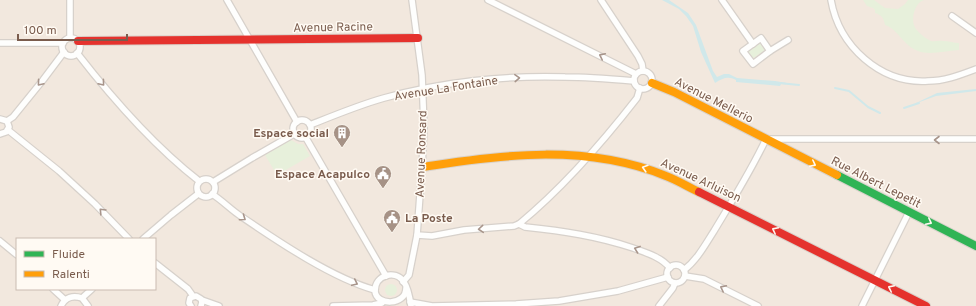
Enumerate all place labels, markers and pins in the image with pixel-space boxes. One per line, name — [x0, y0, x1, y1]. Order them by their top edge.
building icon: Espace social — [332, 123, 352, 148]
place label: Espace social — [253, 126, 329, 142]
public building icon: Espace Acapulco — [373, 164, 393, 189]
place label: Espace Acapulco — [275, 167, 370, 183]
public building icon: La Poste — [382, 208, 402, 233]
place label: La Poste — [405, 211, 453, 227]

